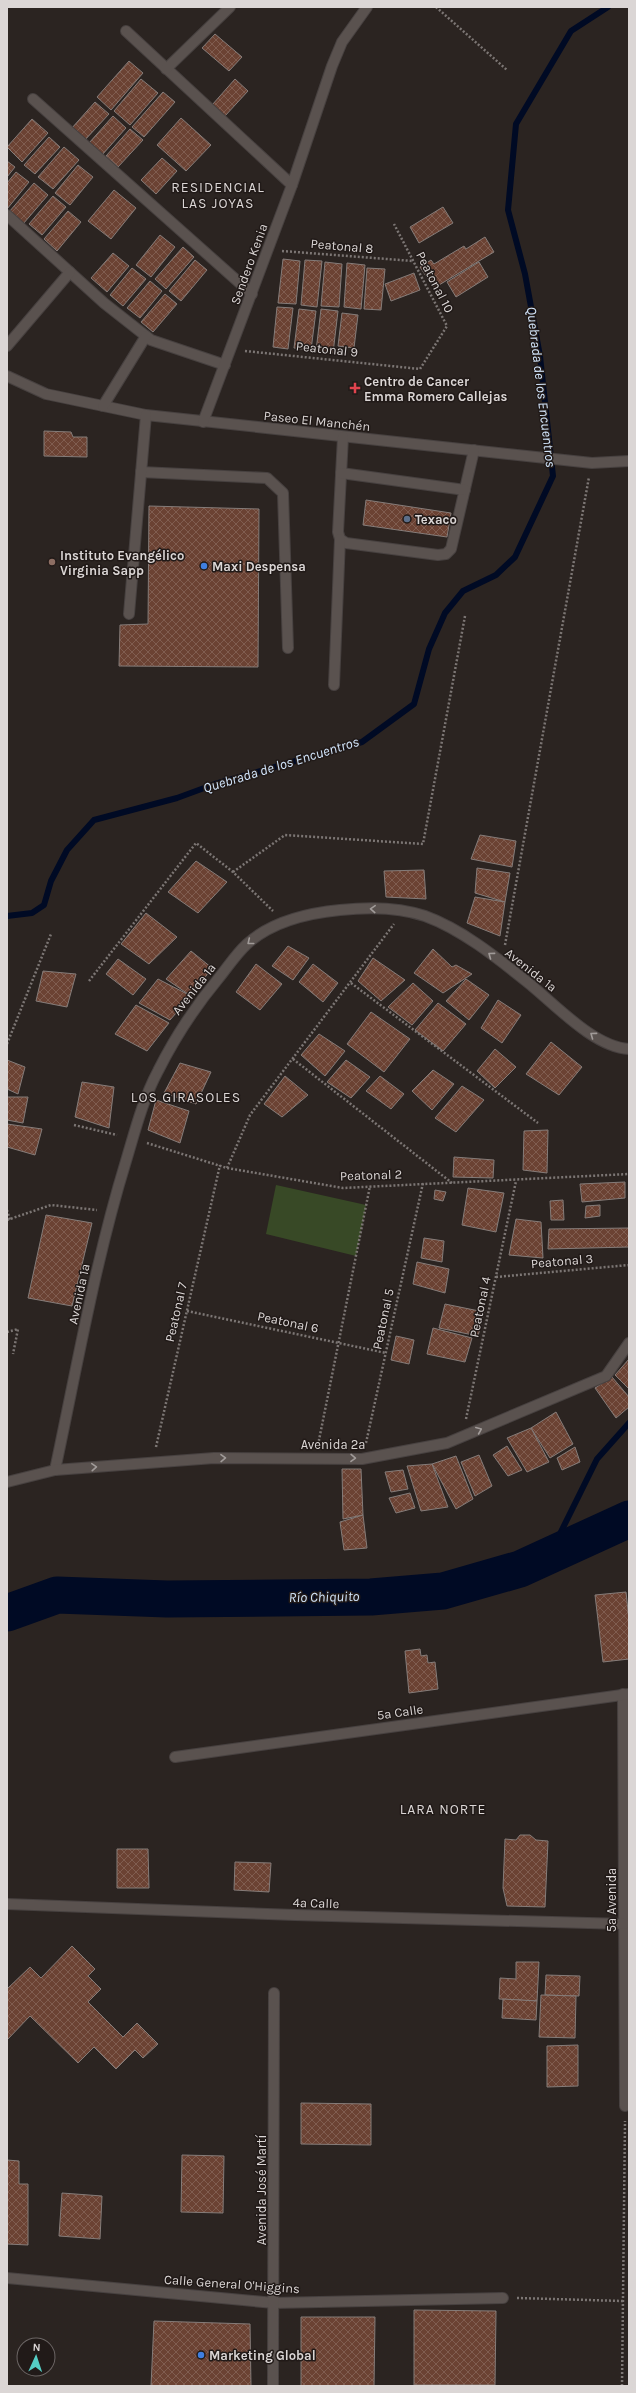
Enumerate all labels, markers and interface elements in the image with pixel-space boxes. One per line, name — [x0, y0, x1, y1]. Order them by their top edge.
district label: RESIDENCIAL LAS JOYAS — [171, 179, 265, 212]
street label: Sendero Kenia — [227, 221, 271, 307]
street label: Peatonal 8 — [310, 236, 374, 256]
street label: Peatonal 10 — [413, 249, 457, 315]
water label: Quebrada de los Encuentros — [523, 306, 559, 469]
street label: Peatonal 9 — [295, 338, 359, 360]
place label: Centro de Cancer Emma Romero Callejas — [364, 374, 508, 404]
marker: Centro de Cancer Emma Romero Callejas — [349, 382, 361, 394]
street label: Paseo El Manchén — [263, 408, 371, 434]
place label: Texaco — [415, 512, 457, 527]
marker: Texaco — [402, 514, 412, 524]
place label: Instituto Evangélico Virginia Sapp — [60, 548, 184, 578]
marker: Instituto Evangélico Virginia Sapp — [47, 557, 57, 567]
place label: Maxi Despensa — [212, 559, 306, 574]
marker: Maxi Despensa — [199, 561, 209, 571]
water label: Quebrada de los Encuentros — [201, 733, 361, 797]
one-way arrow — [370, 905, 376, 914]
one-way arrow — [248, 937, 255, 944]
street label: Avenida 1a — [502, 945, 560, 995]
one-way arrow — [488, 952, 495, 960]
street label: Avenida 1a — [169, 960, 219, 1018]
one-way arrow — [591, 1033, 598, 1040]
district label: LOS GIRASOLES — [131, 1089, 241, 1106]
street label: Peatonal 2 — [340, 1166, 402, 1184]
street label: Peatonal 3 — [530, 1251, 594, 1271]
street label: Avenida 1a — [65, 1262, 93, 1326]
street label: Peatonal 4 — [466, 1275, 494, 1339]
street label: Peatonal 7 — [162, 1281, 190, 1343]
street label: Peatonal 5 — [369, 1287, 397, 1351]
street label: Peatonal 6 — [256, 1308, 320, 1336]
one-way arrow — [475, 1426, 482, 1434]
street label: Avenida 2a — [301, 1437, 365, 1452]
one-way arrow — [220, 1454, 226, 1462]
one-way arrow — [350, 1454, 356, 1463]
one-way arrow — [91, 1462, 97, 1471]
water label: Río Chiquito — [288, 1588, 360, 1606]
street label: 5a Calle — [376, 1701, 424, 1723]
district label: LARA NORTE — [400, 1801, 486, 1818]
street label: 5a Avenida — [604, 1868, 619, 1932]
street label: 4a Calle — [292, 1895, 340, 1911]
street label: Avenida José Martí — [254, 2135, 269, 2245]
street label: Calle General O'Higgins — [164, 2272, 301, 2296]
north arrow — [16, 2337, 56, 2377]
text: N — [32, 2341, 41, 2354]
place label: Marketing Global — [209, 2348, 316, 2363]
marker: Marketing Global — [196, 2350, 206, 2360]

